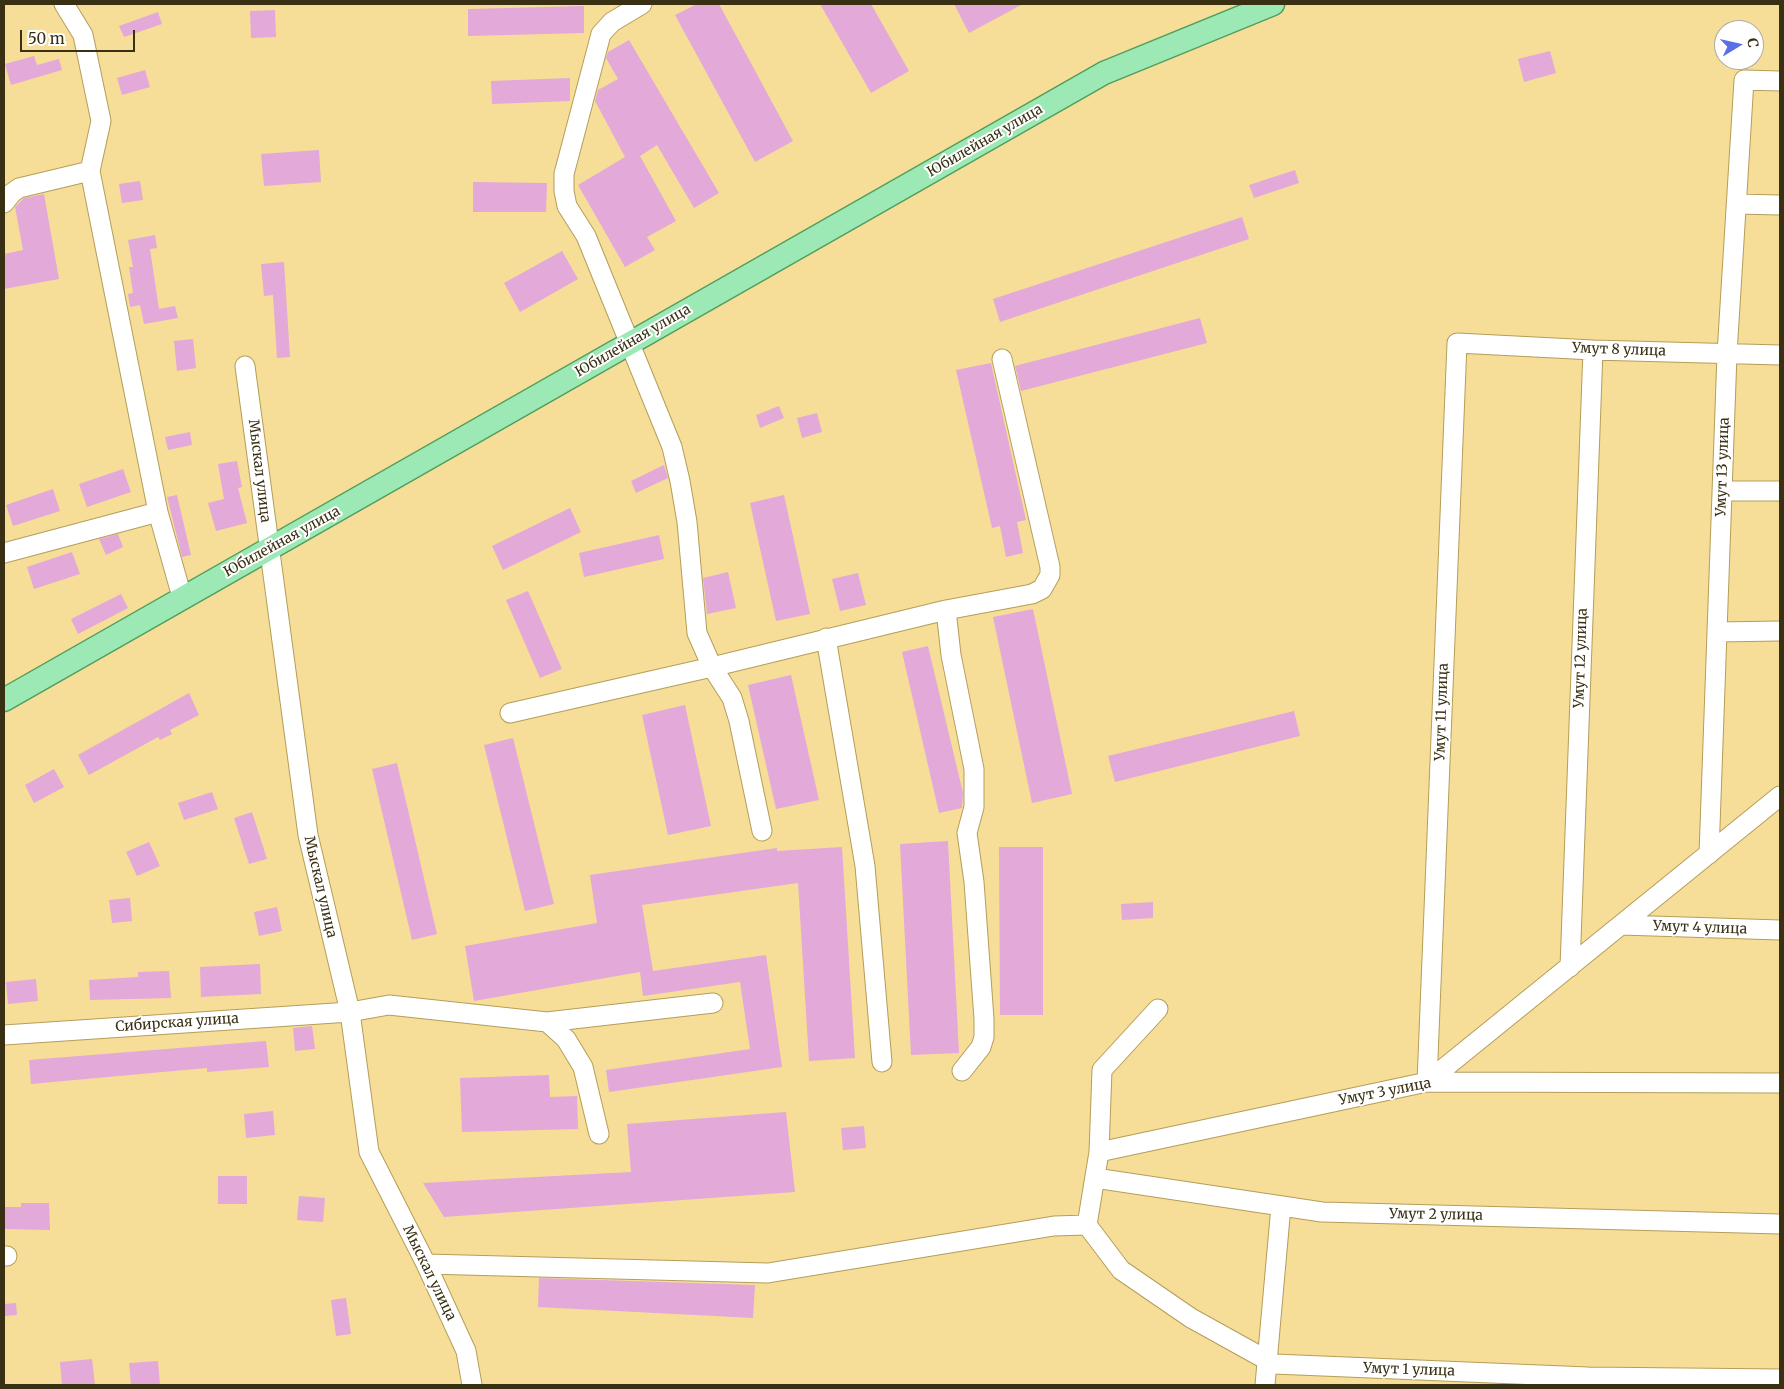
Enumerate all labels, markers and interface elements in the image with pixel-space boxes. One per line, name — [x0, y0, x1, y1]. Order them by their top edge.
scale bar — [22, 20, 138, 52]
north arrow — [1714, 20, 1764, 70]
text: 50 m — [28, 29, 65, 48]
text: С — [1743, 37, 1762, 49]
street label: Юбилейная улица — [924, 101, 1046, 181]
street label: Юбилейная улица — [572, 301, 694, 381]
street label: Умут 8 улица — [1572, 340, 1666, 360]
street label: Умут 13 улица — [1713, 417, 1733, 517]
street label: Мыскал улица — [244, 418, 274, 524]
street label: Юбилейная улица — [221, 503, 343, 581]
street label: Умут 12 улица — [1571, 608, 1591, 708]
street label: Умут 11 улица — [1432, 663, 1452, 761]
street label: Мыскал улица — [300, 834, 340, 940]
street label: Умут 4 улица — [1653, 918, 1747, 938]
street label: Сибирская улица — [115, 1010, 239, 1036]
street label: Умут 3 улица — [1337, 1075, 1433, 1109]
street label: Умут 2 улица — [1389, 1206, 1483, 1224]
street label: Мыскал улица — [399, 1223, 459, 1323]
street label: Умут 1 улица — [1363, 1360, 1455, 1380]

